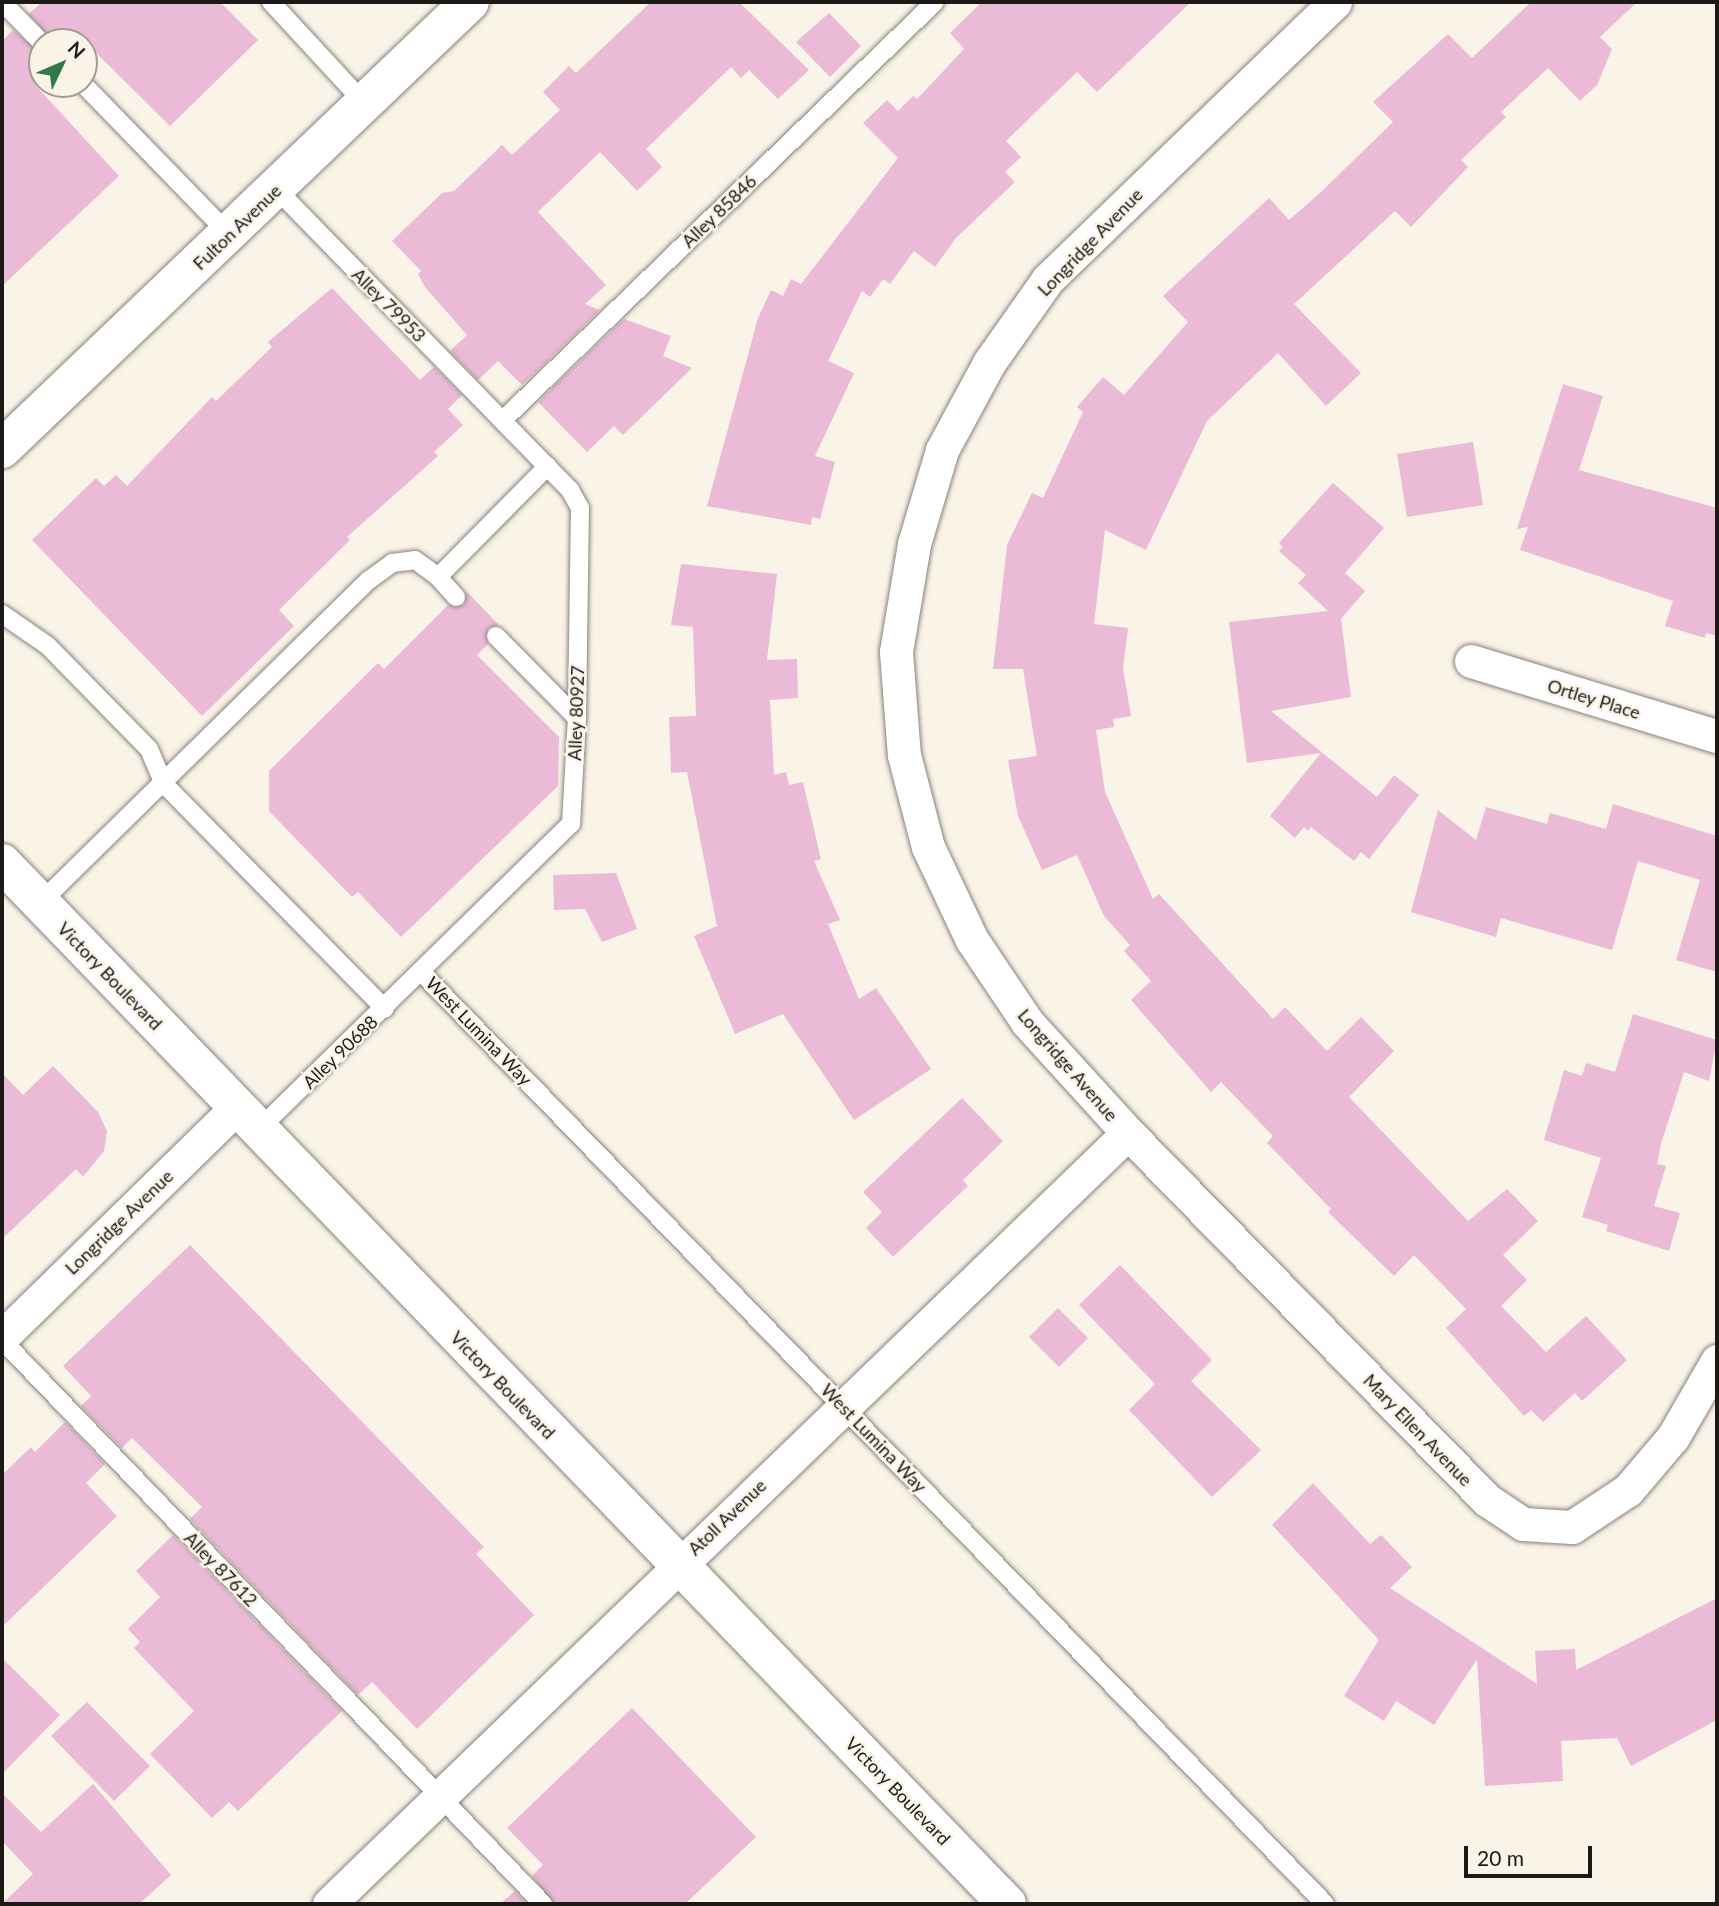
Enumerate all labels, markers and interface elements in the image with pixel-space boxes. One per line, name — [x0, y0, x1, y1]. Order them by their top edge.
north arrow — [28, 28, 98, 98]
text: N — [64, 36, 90, 63]
street label: Alley 85846 — [677, 170, 761, 252]
street label: Fulton Avenue — [188, 179, 286, 275]
street label: Longridge Avenue — [1033, 183, 1147, 301]
street label: Alley 79953 — [347, 263, 431, 347]
street label: Alley 80927 — [564, 665, 588, 761]
street label: Ortley Place — [1545, 675, 1643, 723]
street label: Victory Boulevard — [53, 918, 167, 1034]
street label: West Lumina Way — [422, 972, 536, 1090]
street label: Longridge Avenue — [1013, 1004, 1123, 1126]
street label: Alley 90688 — [298, 1011, 382, 1093]
street label: Longridge Avenue — [60, 1165, 178, 1279]
street label: Victory Boulevard — [446, 1327, 560, 1443]
street label: Mary Ellen Avenue — [1359, 1369, 1477, 1491]
street label: West Lumina Way — [817, 1379, 931, 1497]
street label: Atoll Avenue — [683, 1474, 771, 1560]
street label: Alley 87612 — [180, 1527, 262, 1611]
street label: Victory Boulevard — [841, 1733, 955, 1849]
scale bar — [1467, 1832, 1595, 1876]
text: 20 m — [1477, 1845, 1524, 1870]

